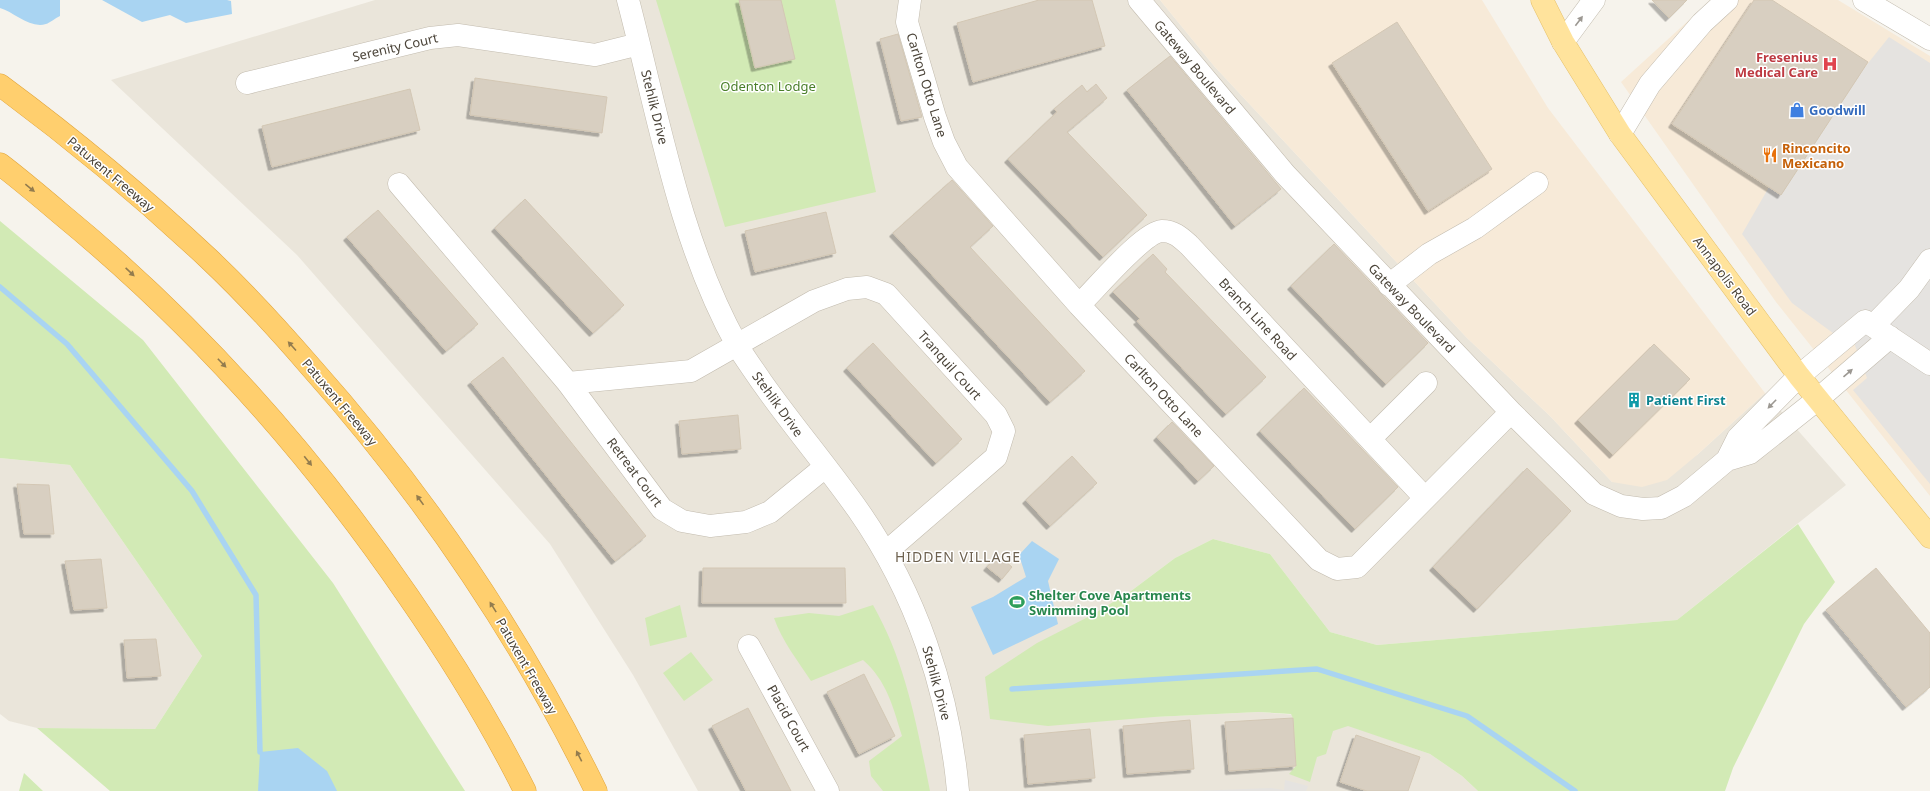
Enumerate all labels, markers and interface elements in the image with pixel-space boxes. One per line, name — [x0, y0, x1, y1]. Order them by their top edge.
street label: Gateway Boulevard — [1150, 16, 1240, 118]
one-way arrow — [1575, 16, 1583, 26]
street label: Serenity Court — [350, 28, 440, 66]
street label: Carlton Otto Lane — [903, 31, 951, 139]
place label: Fresenius Medical Care — [1735, 48, 1818, 81]
hospital icon: Fresenius Medical Care — [1821, 55, 1839, 73]
street label: Stehlik Drive — [637, 68, 673, 146]
park label: Odenton Lodge — [720, 77, 816, 95]
shop icon: Goodwill — [1788, 101, 1806, 119]
place label: Goodwill — [1809, 101, 1866, 119]
street label: Patuxent Freeway — [64, 132, 159, 216]
place label: Rinconcito Mexicano — [1782, 139, 1851, 172]
restaurant icon: Rinconcito Mexicano — [1761, 146, 1779, 164]
one-way arrow — [25, 184, 36, 193]
street label: Annapolis Road — [1689, 233, 1761, 319]
street label: Gateway Boulevard — [1365, 259, 1459, 357]
one-way arrow — [124, 268, 135, 277]
street label: Branch Line Road — [1215, 274, 1301, 364]
street label: Tranquil Court — [914, 327, 986, 404]
one-way arrow — [287, 341, 297, 351]
street label: Carlton Otto Lane — [1120, 349, 1208, 441]
street label: Patuxent Freeway — [298, 355, 382, 450]
one-way arrow — [217, 358, 227, 368]
street label: Stehlik Drive — [748, 368, 808, 440]
one-way arrow — [1842, 369, 1853, 378]
building icon: Patient First — [1625, 391, 1643, 409]
place label: Patient First — [1646, 391, 1726, 409]
one-way arrow — [1768, 399, 1777, 409]
street label: Retreat Court — [603, 434, 667, 510]
one-way arrow — [304, 455, 313, 466]
one-way arrow — [416, 494, 424, 505]
district label: HIDDEN VILLAGE — [895, 547, 1021, 566]
place label: Shelter Cove Apartments Swimming Pool — [1029, 586, 1191, 619]
sports icon: Shelter Cove Apartments Swimming Pool — [1008, 593, 1026, 611]
one-way arrow — [489, 601, 496, 613]
street label: Patuxent Freeway — [492, 615, 562, 718]
street label: Stehlik Drive — [918, 644, 956, 722]
street label: Placid Court — [763, 681, 815, 755]
one-way arrow — [576, 750, 582, 762]

